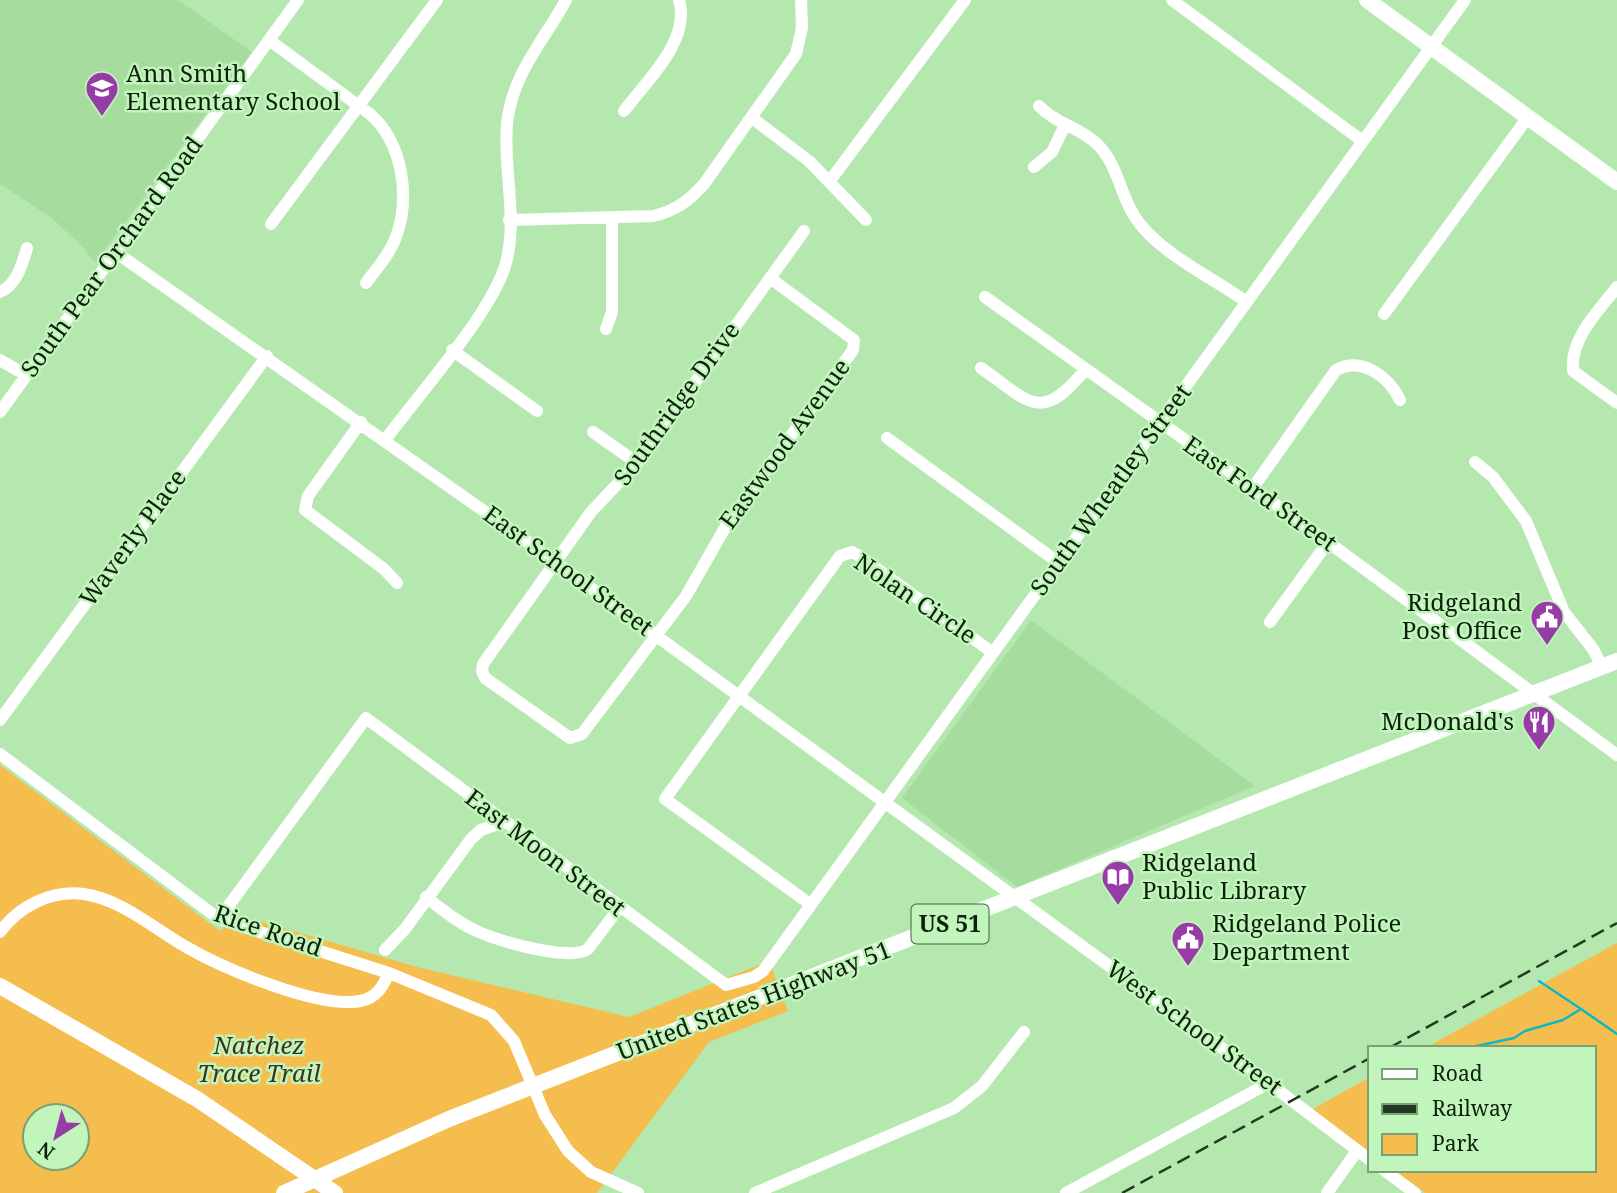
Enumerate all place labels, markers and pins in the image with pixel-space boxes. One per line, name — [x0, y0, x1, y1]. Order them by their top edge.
place label: Ann Smith Elementary School — [126, 56, 341, 117]
school or university icon: Ann Smith Elementary School — [83, 69, 121, 118]
place label: Ridgeland Post Office — [1402, 585, 1522, 646]
public building icon: Ridgeland Post Office — [1528, 598, 1566, 647]
restaurant icon: McDonald's — [1520, 703, 1558, 752]
place label: McDonald's — [1381, 704, 1514, 737]
place label: Ridgeland Public Library — [1142, 845, 1307, 906]
library icon: Ridgeland Public Library — [1099, 858, 1137, 907]
place label: Ridgeland Police Department — [1212, 906, 1401, 967]
public building icon: Ridgeland Police Department — [1169, 919, 1207, 968]

